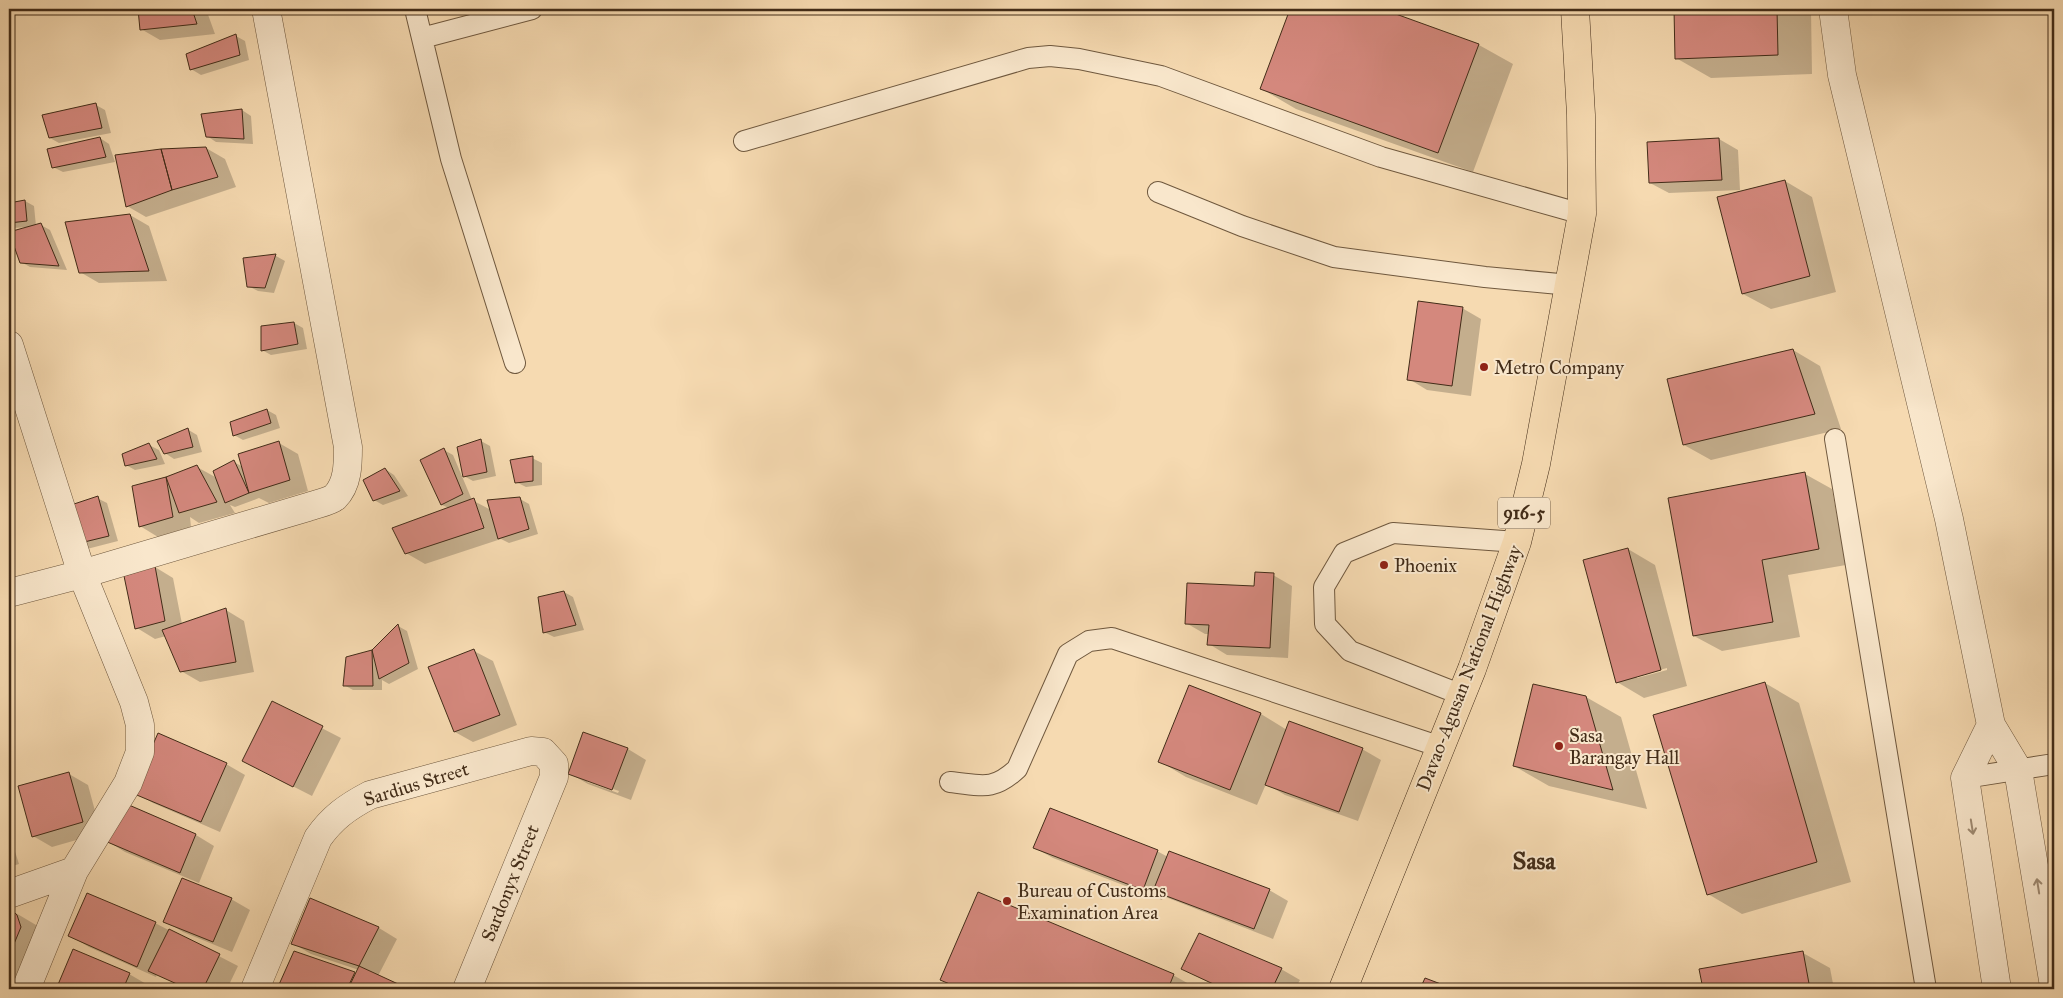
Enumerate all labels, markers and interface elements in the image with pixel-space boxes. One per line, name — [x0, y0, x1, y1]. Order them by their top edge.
place label: Metro Company — [1494, 356, 1625, 379]
marker: Metro Company — [1478, 361, 1490, 373]
road number: 916-5 — [1498, 498, 1550, 528]
street label: Davao-Agusan National Highway — [1411, 541, 1528, 795]
place label: Phoenix — [1394, 554, 1457, 577]
marker: Phoenix — [1378, 559, 1390, 571]
place label: Sasa Barangay Hall — [1569, 724, 1680, 770]
marker: Sasa Barangay Hall — [1553, 740, 1565, 752]
street label: Sardius Street — [361, 757, 472, 811]
one-way arrow — [1967, 818, 1977, 834]
street label: Sardonyx Street — [476, 821, 544, 945]
district label: Sasa — [1513, 846, 1556, 876]
one-way arrow — [2032, 878, 2042, 894]
place label: Bureau of Customs Examination Area — [1017, 879, 1166, 924]
marker: Bureau of Customs Examination Area — [1001, 895, 1013, 907]

